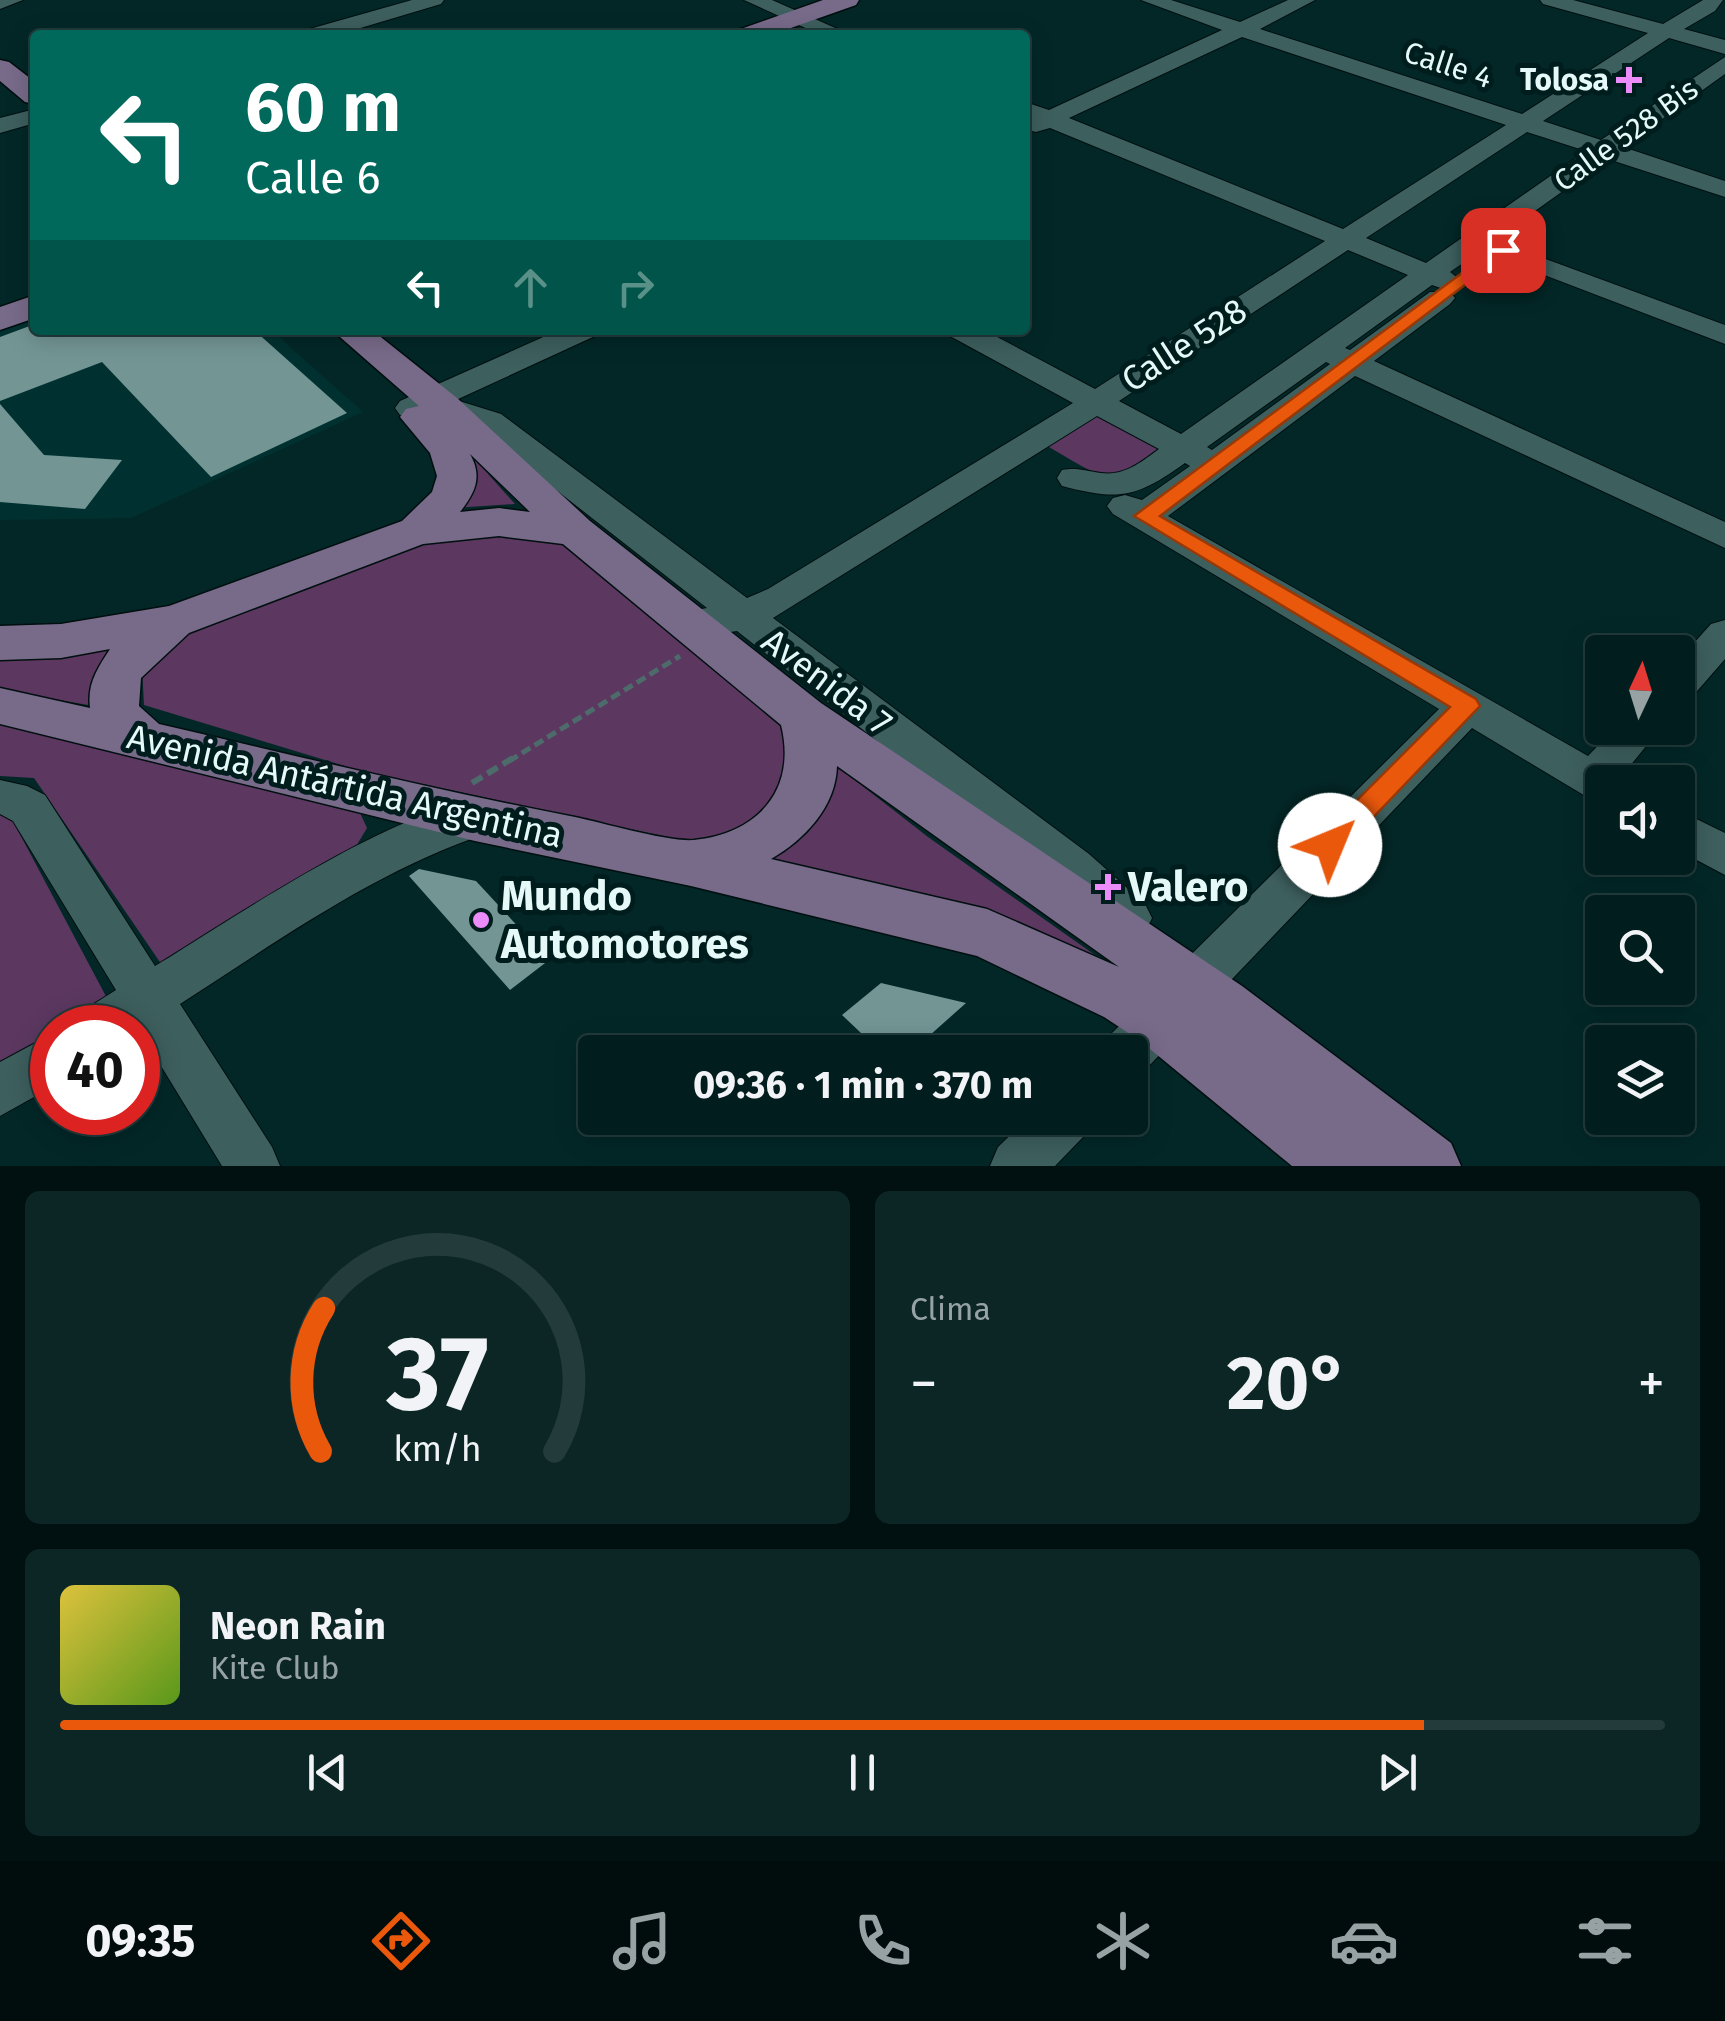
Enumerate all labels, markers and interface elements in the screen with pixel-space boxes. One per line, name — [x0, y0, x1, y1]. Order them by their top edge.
street label: Calle 4 — [1400, 34, 1496, 96]
place label: Tolosa — [1520, 62, 1609, 98]
text: 60 m — [245, 66, 401, 150]
marker: Tolosa — [1618, 69, 1640, 91]
icon: left — [80, 70, 210, 200]
street label: Calle 528 Bis — [1547, 71, 1705, 199]
text: Calle 6 — [245, 151, 380, 205]
pin — [1461, 208, 1546, 293]
icon: arrive — [1476, 223, 1531, 278]
icon: left — [398, 260, 453, 315]
icon: ahead — [503, 260, 558, 315]
icon: right — [608, 260, 663, 315]
street label: Calle 528 — [1114, 289, 1254, 401]
street label: Avenida 7 — [754, 620, 900, 744]
north arrow — [1585, 635, 1695, 745]
map controls — [1585, 635, 1695, 1135]
street label: Avenida Antártida Argentina — [123, 715, 567, 857]
button: sound — [1585, 765, 1695, 875]
position arrow — [1278, 793, 1382, 897]
place label: Valero — [1127, 862, 1248, 912]
place label: Mundo Automotores — [500, 871, 749, 969]
marker: Valero — [1097, 876, 1119, 898]
button: search — [1585, 895, 1695, 1005]
marker: Mundo Automotores — [470, 909, 492, 931]
speed limit sign: 40 — [30, 1005, 160, 1135]
button: layers — [1585, 1025, 1695, 1135]
text: 09:36 · 1 min · 370 m — [693, 1062, 1033, 1108]
text: Clima — [910, 1290, 991, 1328]
text: 37 — [385, 1312, 489, 1437]
text: 20° — [1227, 1339, 1348, 1429]
text: − — [910, 1351, 938, 1417]
text: + — [1638, 1351, 1665, 1417]
text: km/h — [393, 1428, 482, 1470]
text: Neon Rain — [210, 1603, 386, 1649]
text: Kite Club — [210, 1649, 339, 1687]
icon: previous — [300, 1745, 355, 1800]
icon: pause — [835, 1745, 890, 1800]
icon: next — [1370, 1745, 1425, 1800]
icon: directions — [366, 1906, 436, 1976]
icon: music — [607, 1906, 677, 1976]
icon: phone — [848, 1906, 918, 1976]
icon: climate — [1088, 1906, 1158, 1976]
icon: car — [1329, 1906, 1399, 1976]
icon: filters — [1570, 1906, 1640, 1976]
text: 09:35 — [85, 1914, 195, 1968]

